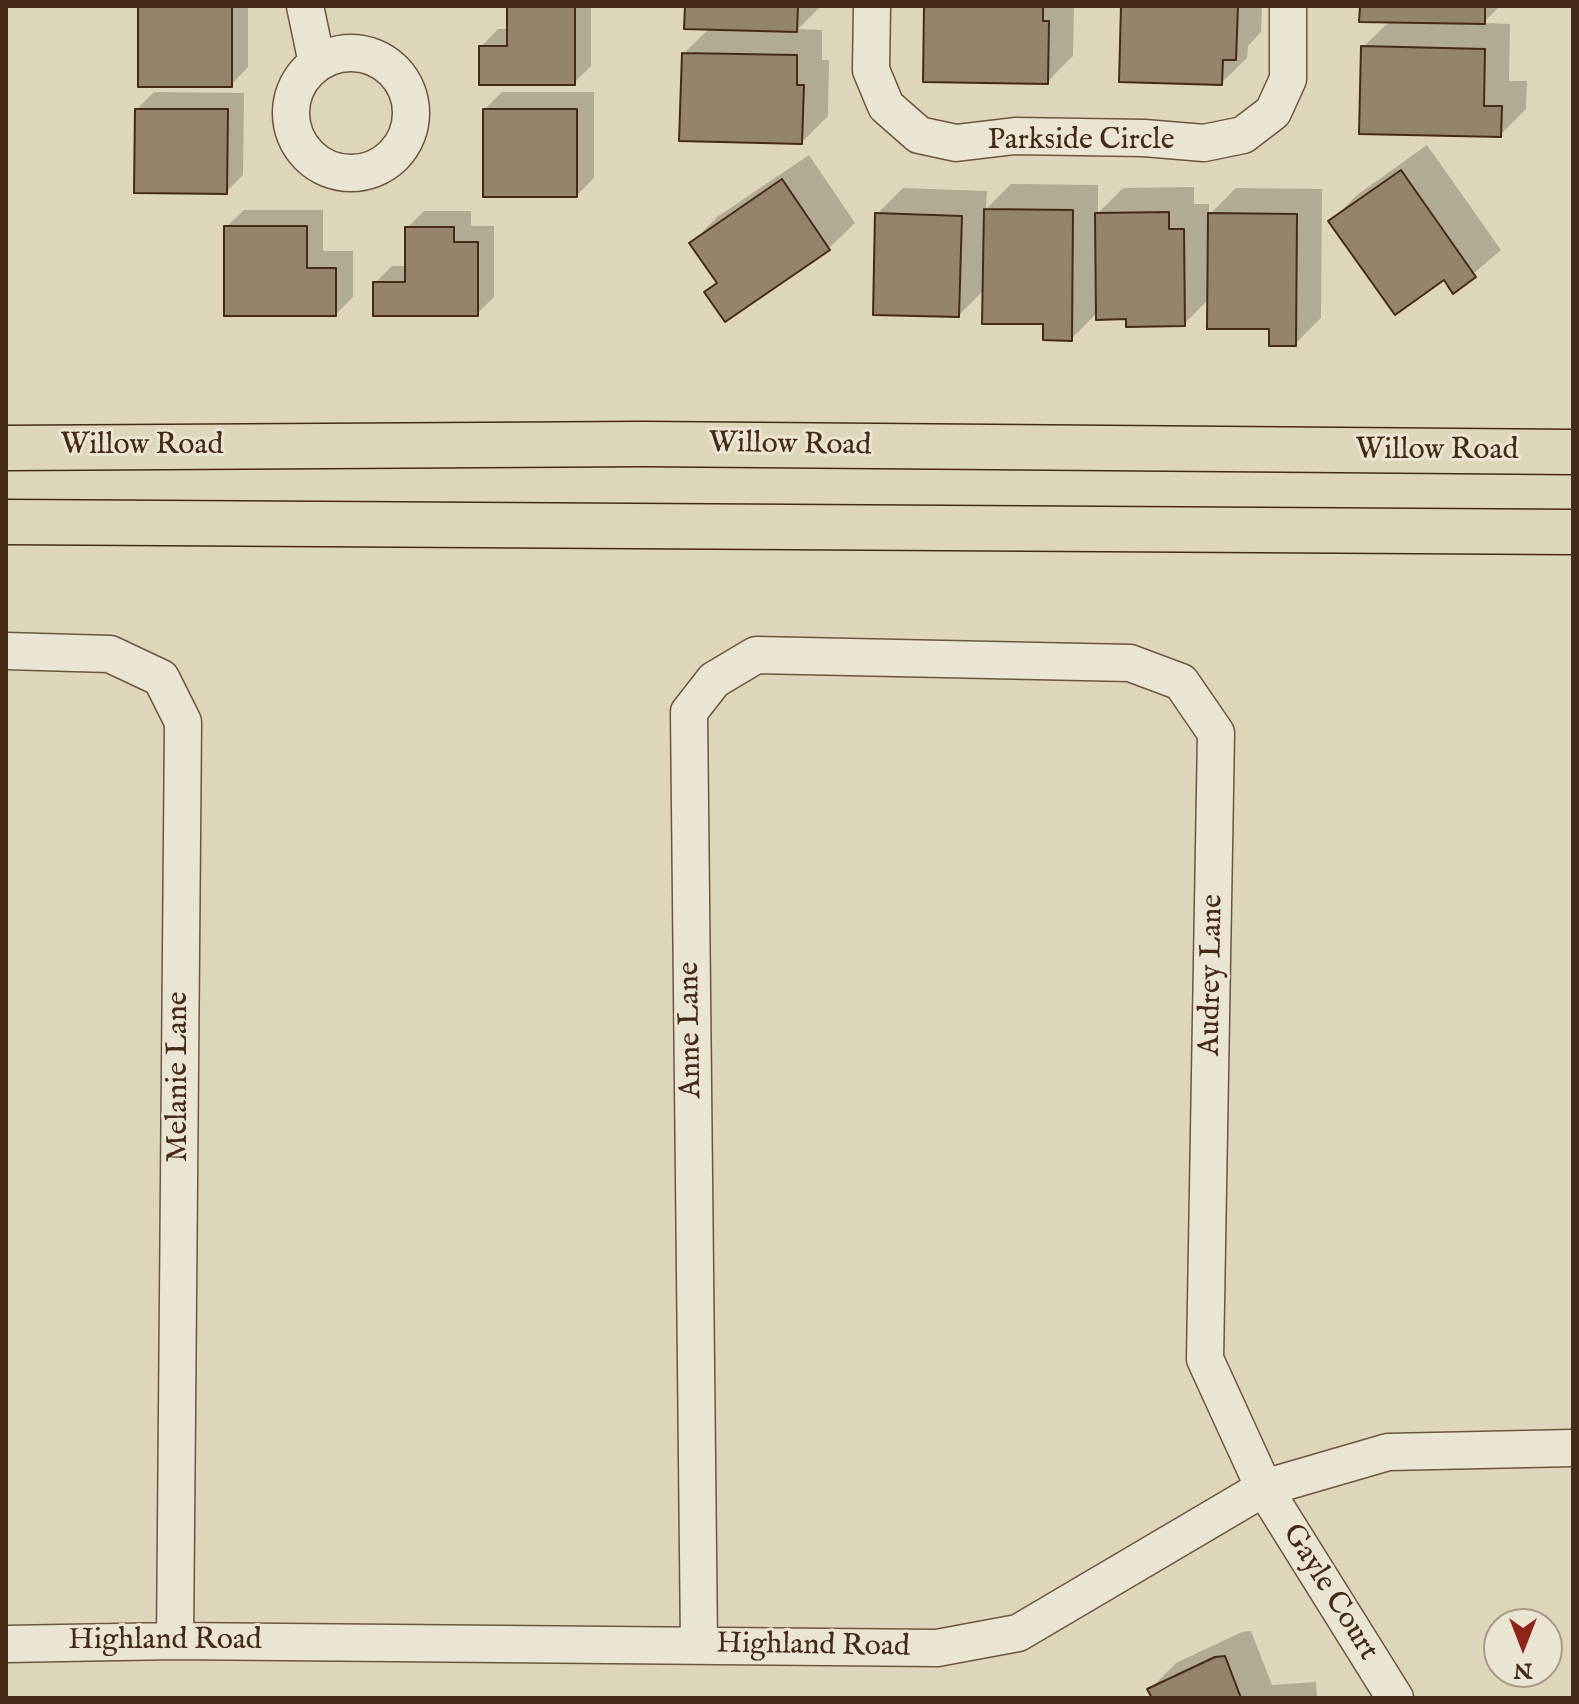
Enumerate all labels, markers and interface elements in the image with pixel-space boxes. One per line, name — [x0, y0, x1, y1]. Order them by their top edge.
street label: Parkside Circle — [988, 124, 1174, 160]
street label: Willow Road — [708, 427, 872, 465]
street label: Willow Road — [61, 429, 223, 465]
street label: Willow Road — [1356, 434, 1518, 470]
street label: Audrey Lane — [1194, 894, 1232, 1056]
street label: Anne Lane — [673, 961, 711, 1099]
street label: Melanie Lane — [162, 991, 198, 1163]
street label: Gayle Court — [1273, 1518, 1385, 1668]
north arrow — [1483, 1608, 1563, 1688]
street label: Highland Road — [68, 1624, 262, 1660]
street label: Highland Road — [716, 1627, 910, 1667]
text: N — [1513, 1656, 1533, 1684]

